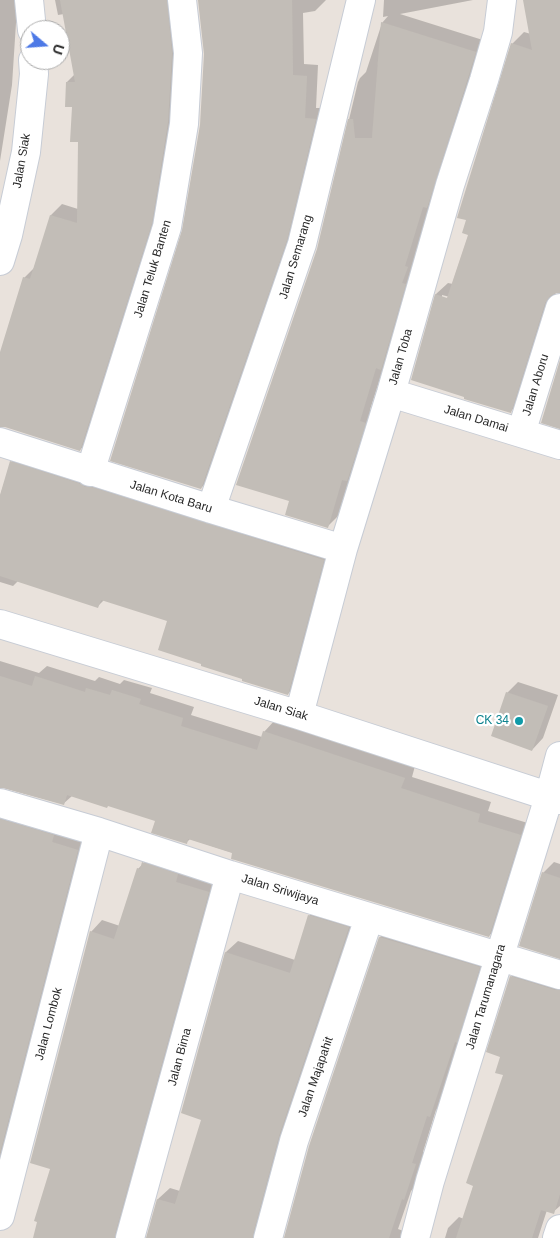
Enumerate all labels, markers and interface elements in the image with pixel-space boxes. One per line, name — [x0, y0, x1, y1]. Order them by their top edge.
north arrow — [20, 20, 70, 70]
text: U — [49, 42, 67, 57]
street label: Jalan Siak — [10, 132, 34, 190]
street label: Jalan Semarang — [276, 213, 316, 301]
street label: Jalan Teluk Banten — [131, 218, 175, 320]
street label: Jalan Toba — [386, 327, 416, 387]
street label: Jalan Aboru — [520, 352, 552, 418]
street label: Jalan Damai — [442, 402, 510, 436]
street label: Jalan Kota Baru — [128, 478, 214, 516]
street label: Jalan Siak — [252, 694, 310, 724]
place label: CK 34 — [476, 714, 509, 728]
marker: CK 34 — [513, 715, 525, 727]
street label: Jalan Sriwijaya — [240, 871, 320, 909]
street label: Jalan Tarumanagara — [463, 943, 509, 1051]
street label: Jalan Lombok — [32, 986, 66, 1062]
street label: Jalan Bima — [165, 1026, 195, 1088]
street label: Jalan Majapahit — [296, 1035, 336, 1119]

